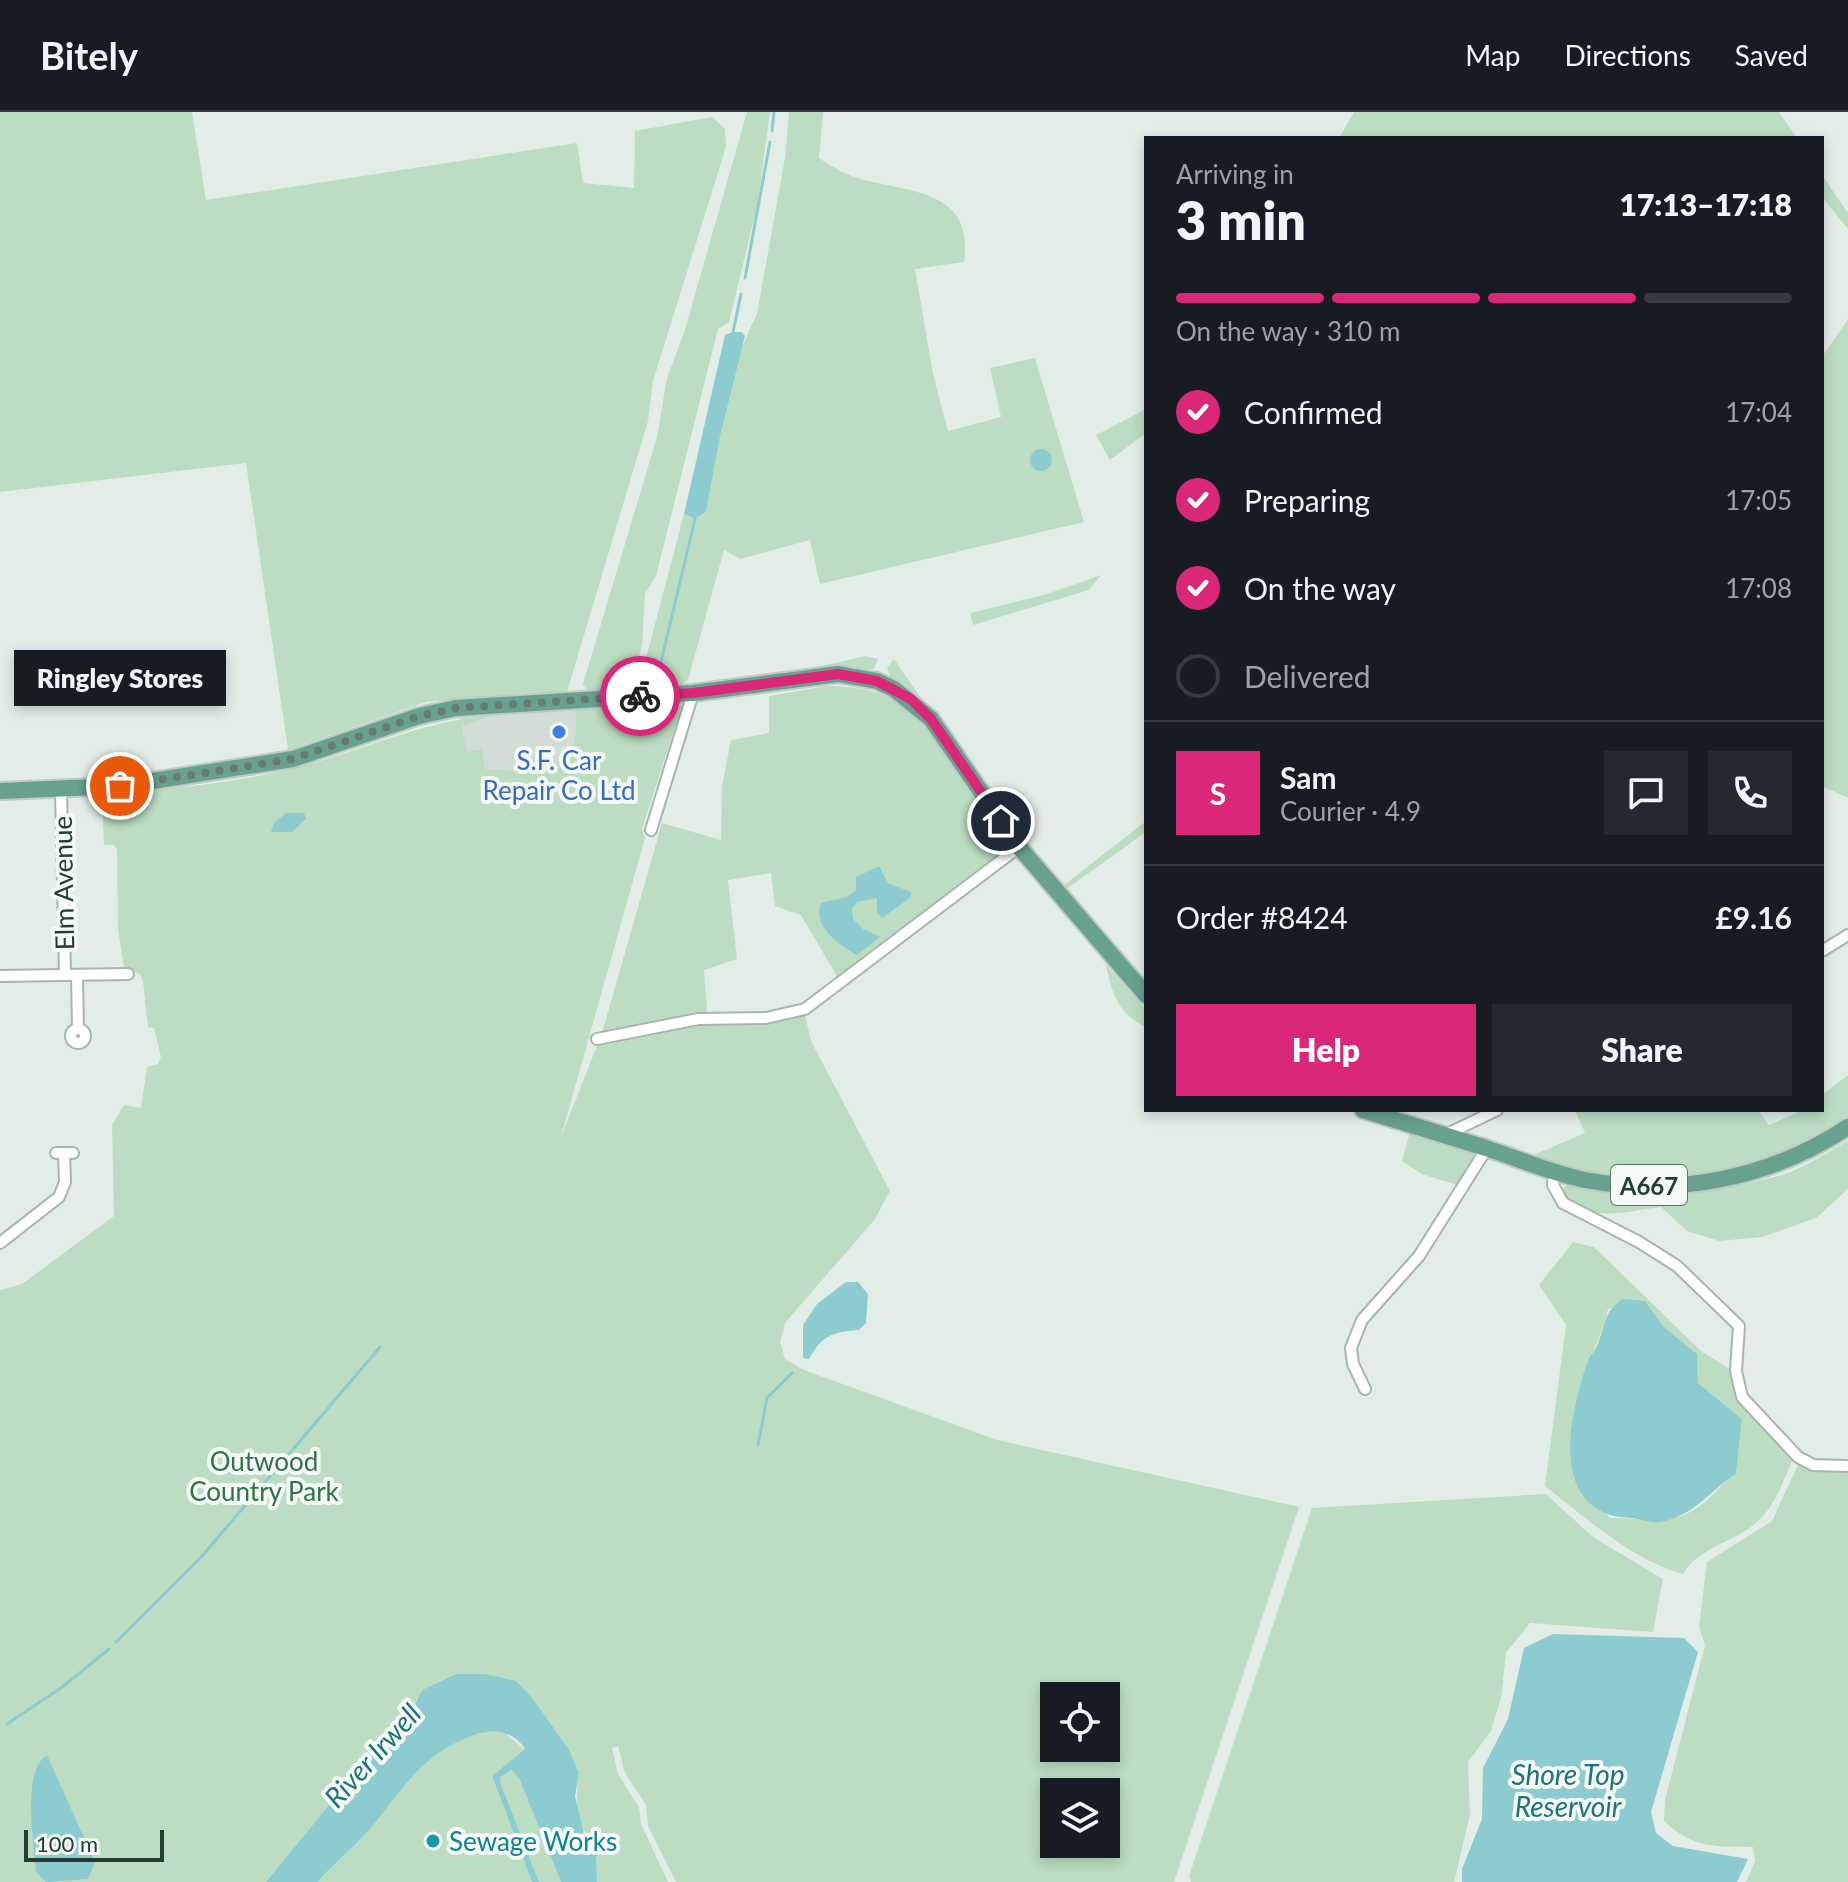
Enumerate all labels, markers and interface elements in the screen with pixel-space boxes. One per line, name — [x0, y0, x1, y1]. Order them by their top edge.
text: Bitely — [40, 32, 138, 78]
text: Map — [1465, 38, 1520, 72]
text: Directions — [1564, 38, 1691, 72]
text: Saved — [1735, 38, 1808, 72]
text: Arriving in — [1176, 158, 1294, 190]
text: 17:13–17:18 — [1619, 186, 1792, 222]
text: 3 min — [1176, 189, 1306, 251]
text: On the way · 310 m — [1176, 315, 1400, 347]
icon: check — [1176, 390, 1220, 434]
text: Confirmed — [1244, 394, 1383, 430]
text: 17:04 — [1725, 396, 1792, 428]
icon: check — [1176, 478, 1220, 522]
text: Preparing — [1244, 482, 1370, 518]
text: 17:05 — [1725, 484, 1792, 516]
icon: check — [1176, 566, 1220, 610]
text: On the way — [1244, 570, 1396, 606]
text: 17:08 — [1725, 572, 1792, 604]
callout: Ringley Stores — [14, 650, 226, 706]
courier — [600, 656, 680, 736]
text: Delivered — [1244, 658, 1371, 694]
text: Ringley Stores — [37, 662, 203, 694]
icon: bike — [618, 674, 662, 718]
marker: S.F. Car Repair Co Ltd — [550, 723, 568, 741]
place label: S.F. Car Repair Co Ltd — [482, 744, 636, 806]
button: chat — [1604, 751, 1688, 835]
button: phone — [1708, 751, 1792, 835]
pin — [86, 752, 154, 820]
text: Sam — [1280, 759, 1337, 795]
icon: bag — [98, 764, 142, 808]
text: S — [1210, 775, 1226, 811]
pin — [967, 787, 1035, 855]
text: Courier · 4.9 — [1280, 795, 1421, 827]
icon: home — [979, 799, 1023, 843]
street label: Elm Avenue — [46, 816, 80, 950]
text: Order #8424 — [1176, 899, 1348, 935]
text: £9.16 — [1715, 899, 1792, 935]
button: Help — [1176, 1004, 1476, 1096]
button: Share — [1492, 1004, 1792, 1096]
road number: A667 — [1611, 1165, 1687, 1205]
park label: Outwood Country Park — [189, 1445, 340, 1507]
map controls — [1040, 1682, 1120, 1858]
button: locate — [1040, 1682, 1120, 1762]
water label: River Irwell — [317, 1696, 427, 1814]
water label: Shore Top Reservoir — [1511, 1757, 1625, 1823]
button: layers — [1040, 1778, 1120, 1858]
place label: Sewage Works — [449, 1825, 617, 1857]
scale bar — [24, 1826, 164, 1862]
text: 100 m — [36, 1830, 98, 1857]
marker: Sewage Works — [424, 1832, 442, 1850]

